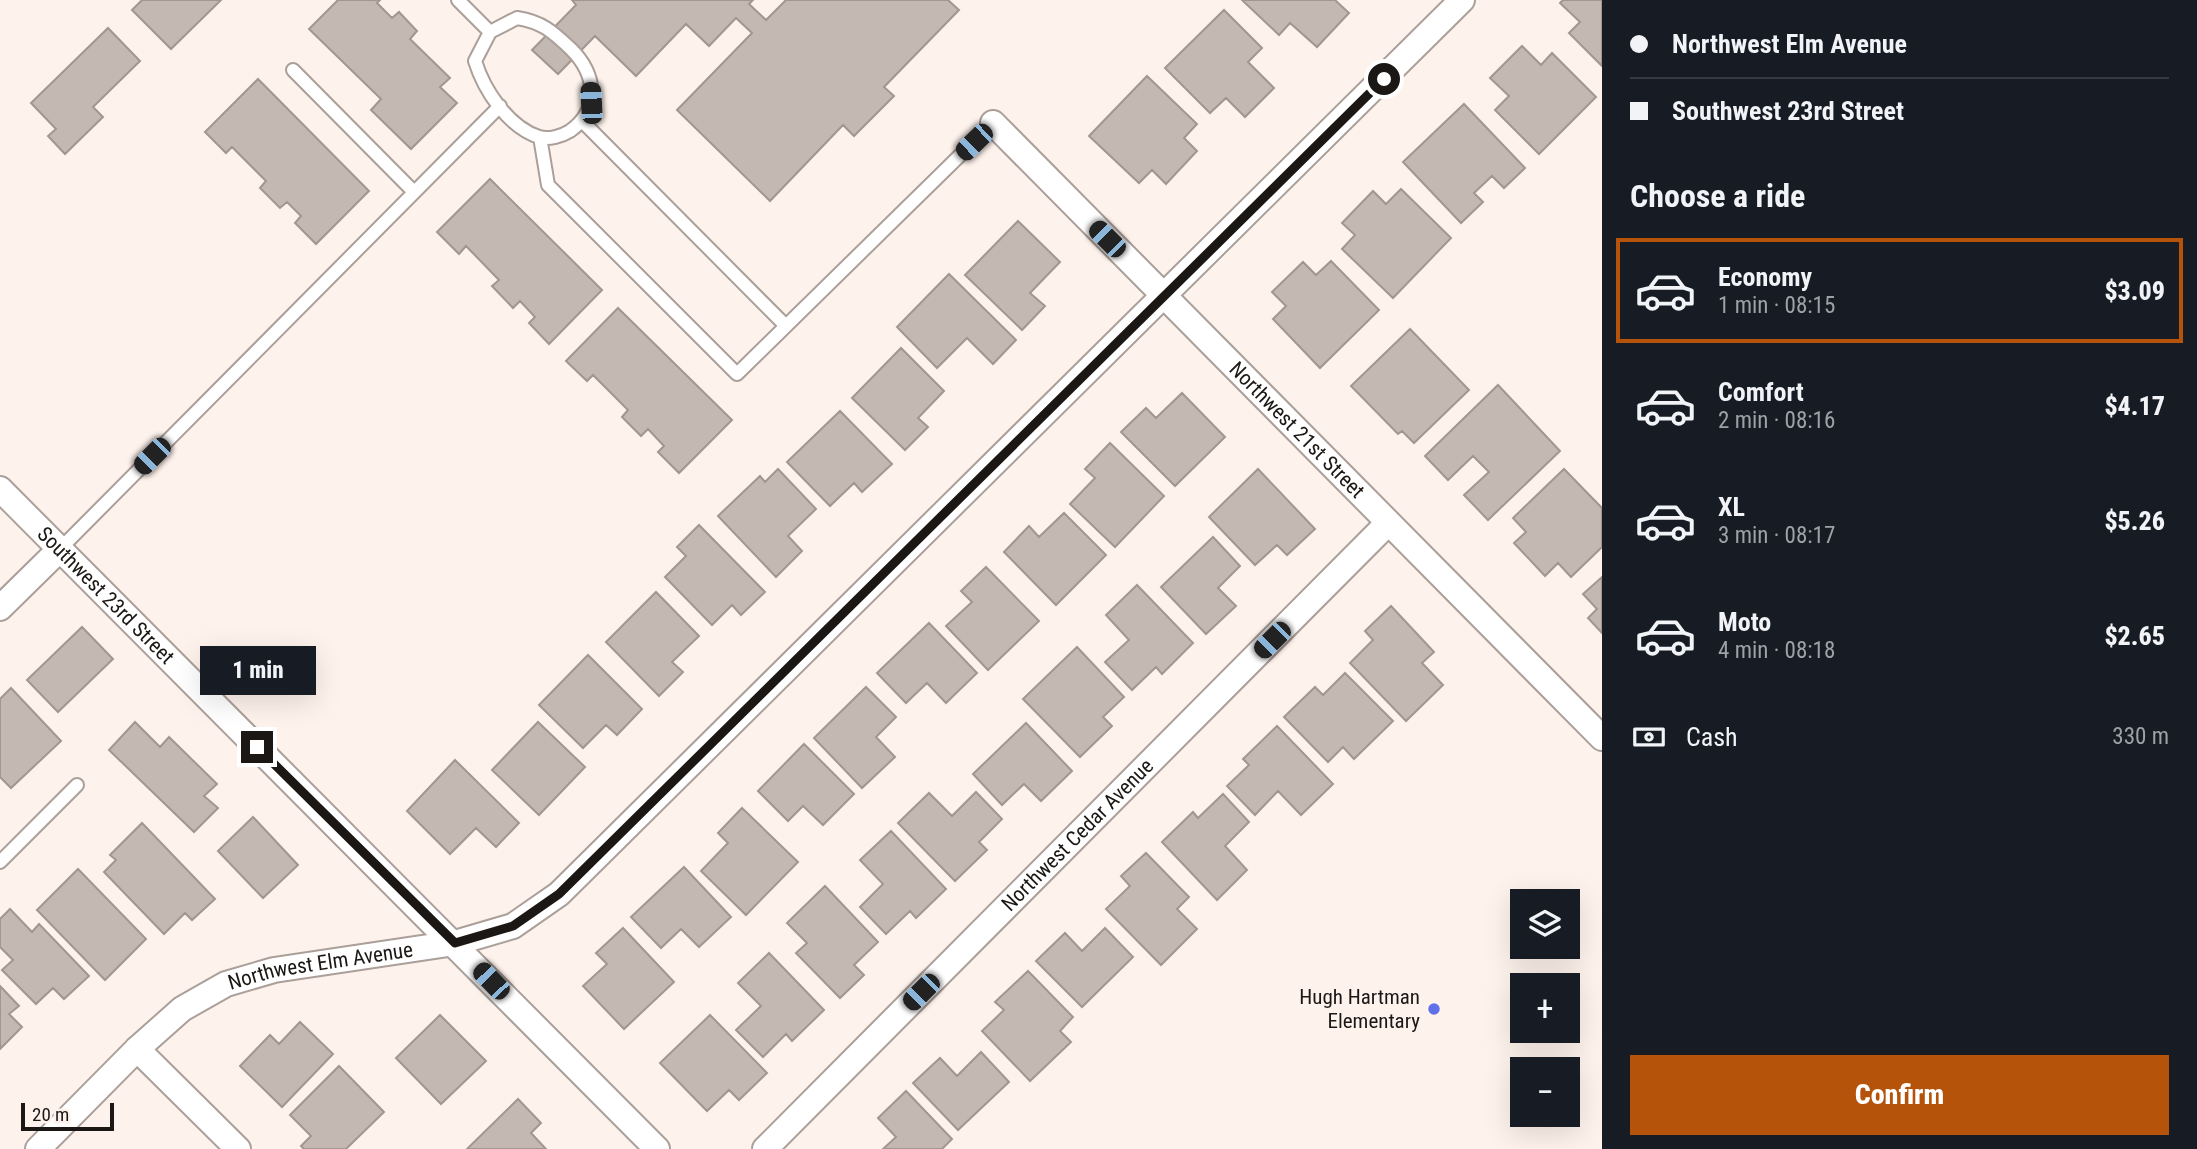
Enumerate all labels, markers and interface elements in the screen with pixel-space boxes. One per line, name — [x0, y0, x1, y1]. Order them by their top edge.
text: Northwest Elm Avenue — [1672, 29, 1907, 59]
route start — [1368, 63, 1400, 95]
car — [580, 81, 603, 125]
text: Southwest 23rd Street — [1672, 96, 1904, 126]
car — [952, 120, 997, 164]
text: Choose a ride — [1630, 177, 1805, 215]
car — [1085, 217, 1130, 261]
icon: car — [1634, 259, 1697, 322]
text: Economy — [1718, 262, 1812, 292]
text: $3.09 — [2104, 276, 2165, 306]
text: 1 min · 08:15 — [1718, 292, 1835, 319]
street label: Northwest 21st Street — [1225, 357, 1369, 503]
icon: car — [1634, 374, 1697, 437]
text: Comfort — [1718, 377, 1804, 407]
text: $4.17 — [2104, 391, 2165, 421]
text: 2 min · 08:16 — [1718, 407, 1835, 434]
car — [130, 434, 175, 478]
icon: car — [1634, 489, 1697, 552]
text: XL — [1718, 492, 1745, 522]
text: $5.26 — [2104, 506, 2165, 536]
street label: Southwest 23rd Street — [33, 522, 179, 669]
text: 3 min · 08:17 — [1718, 522, 1835, 549]
icon: car — [1634, 604, 1697, 667]
text: Moto — [1718, 607, 1771, 637]
car — [1250, 618, 1295, 662]
text: $2.65 — [2104, 621, 2165, 651]
text: 4 min · 08:18 — [1718, 637, 1835, 664]
callout: 1 min — [199, 646, 315, 694]
text: 1 min — [232, 657, 284, 684]
icon: cash — [1630, 718, 1668, 756]
text: Cash — [1686, 722, 1738, 752]
text: 330 m — [2112, 723, 2169, 750]
route end — [241, 731, 273, 763]
street label: Northwest Cedar Avenue — [997, 754, 1158, 916]
map controls — [1510, 889, 1580, 1127]
button: layers — [1510, 889, 1580, 959]
street label: Northwest Elm Avenue — [225, 937, 415, 995]
car — [469, 959, 514, 1003]
car — [899, 970, 944, 1014]
button: + — [1510, 973, 1580, 1043]
place label: Hugh Hartman Elementary — [1299, 985, 1420, 1033]
marker: Hugh Hartman Elementary — [1426, 1001, 1442, 1017]
button: Confirm — [1630, 1055, 2169, 1135]
button: − — [1510, 1057, 1580, 1127]
scale bar — [21, 1100, 114, 1132]
text: 20 m — [32, 1103, 69, 1126]

